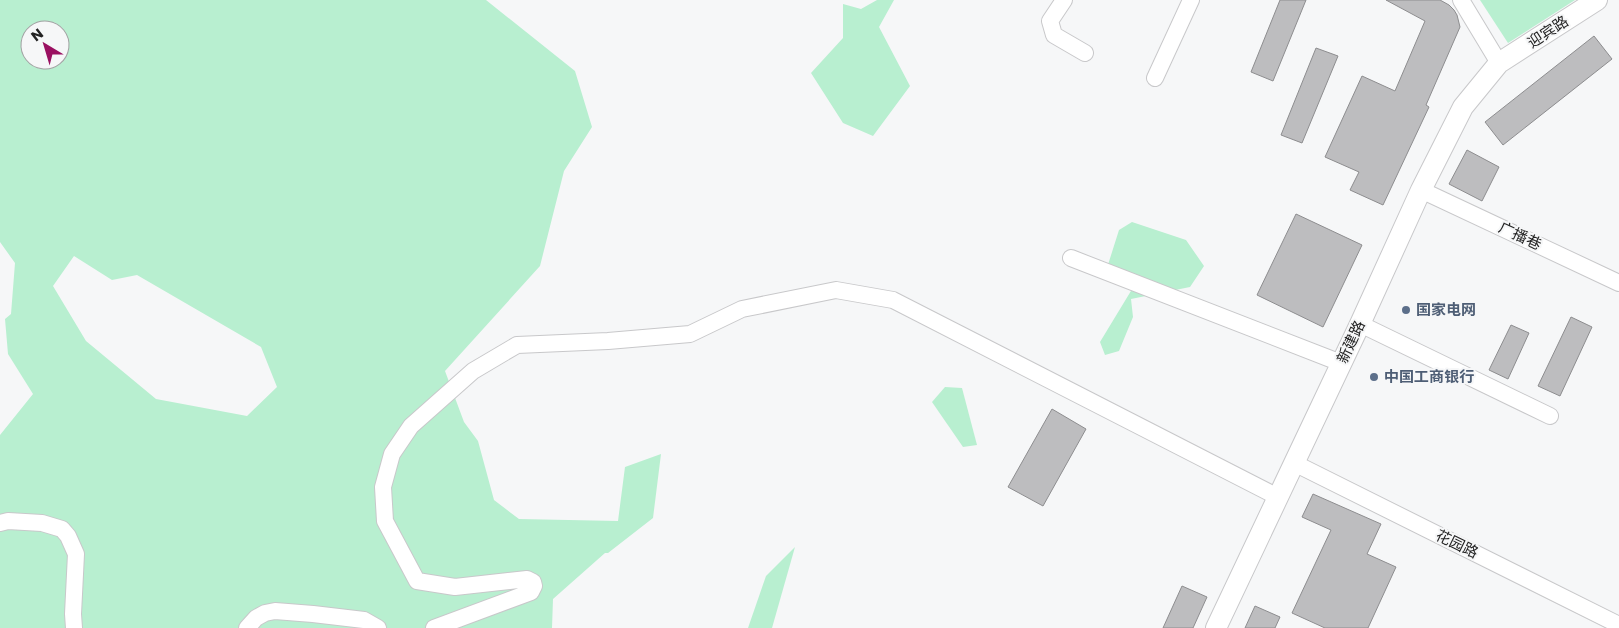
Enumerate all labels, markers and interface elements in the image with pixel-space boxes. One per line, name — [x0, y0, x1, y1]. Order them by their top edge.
street label: 迎宾路 — [1523, 11, 1572, 53]
north arrow — [20, 20, 70, 70]
text: N — [27, 24, 47, 46]
street label: 广播巷 — [1495, 217, 1545, 255]
place label: 国家电网 — [1416, 299, 1476, 320]
marker: 国家电网 — [1400, 304, 1412, 316]
street label: 新建路 — [1332, 317, 1370, 367]
place label: 中国工商银行 — [1384, 366, 1474, 387]
marker: 中国工商银行 — [1368, 371, 1380, 383]
street label: 花园路 — [1432, 524, 1482, 563]

